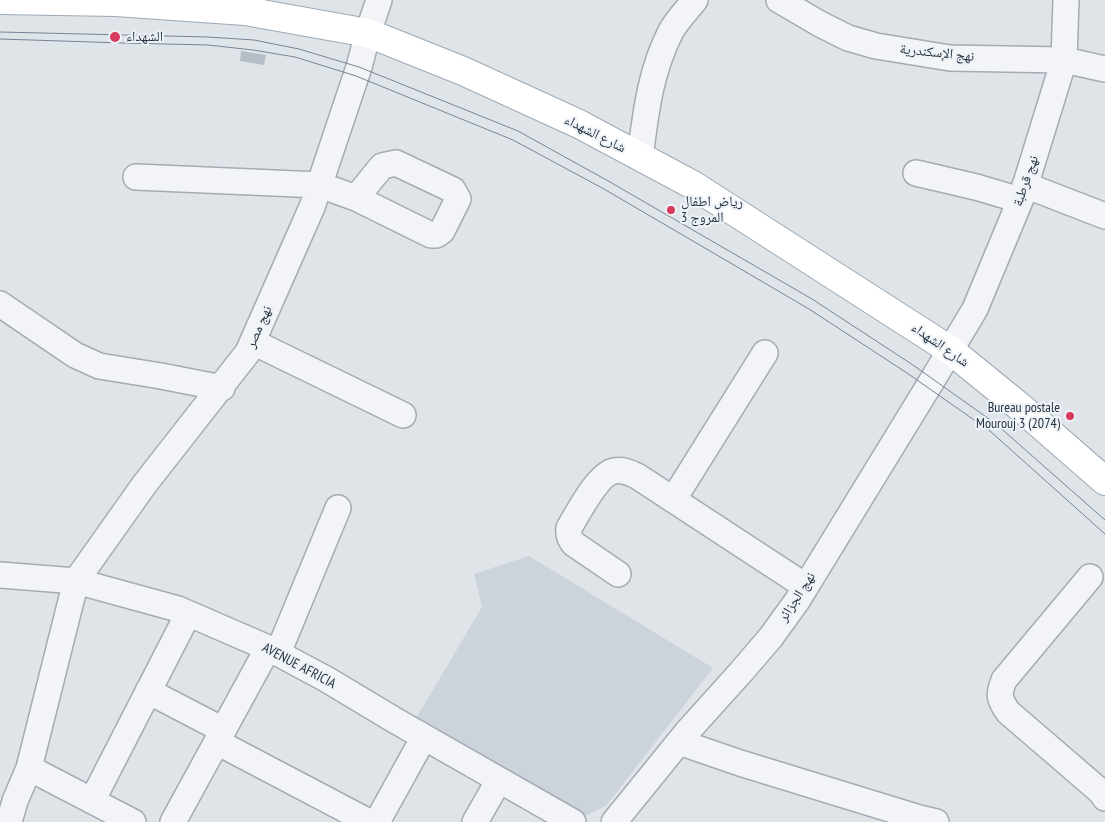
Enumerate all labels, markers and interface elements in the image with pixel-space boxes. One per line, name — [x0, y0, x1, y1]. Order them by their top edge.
place label: الشهداء — [126, 29, 163, 45]
marker: الشهداء — [108, 30, 122, 44]
street label: نهج الإسكندرية — [899, 41, 975, 65]
street label: شارع الشهداء — [562, 111, 628, 157]
street label: نهج قرطبة — [1009, 153, 1043, 209]
place label: رياض اطفال المروج 3 — [681, 194, 743, 226]
marker: رياض اطفال المروج 3 — [665, 204, 677, 216]
street label: نهج مصر — [242, 303, 276, 351]
street label: شارع الشهداء — [908, 319, 972, 371]
place label: Bureau postale Mourouj 3 (2074) — [976, 400, 1060, 432]
marker: Bureau postale Mourouj 3 (2074) — [1064, 410, 1076, 422]
street label: نهج الجزائر — [775, 569, 819, 625]
street label: AVENUE AFRICIA — [259, 640, 339, 692]

